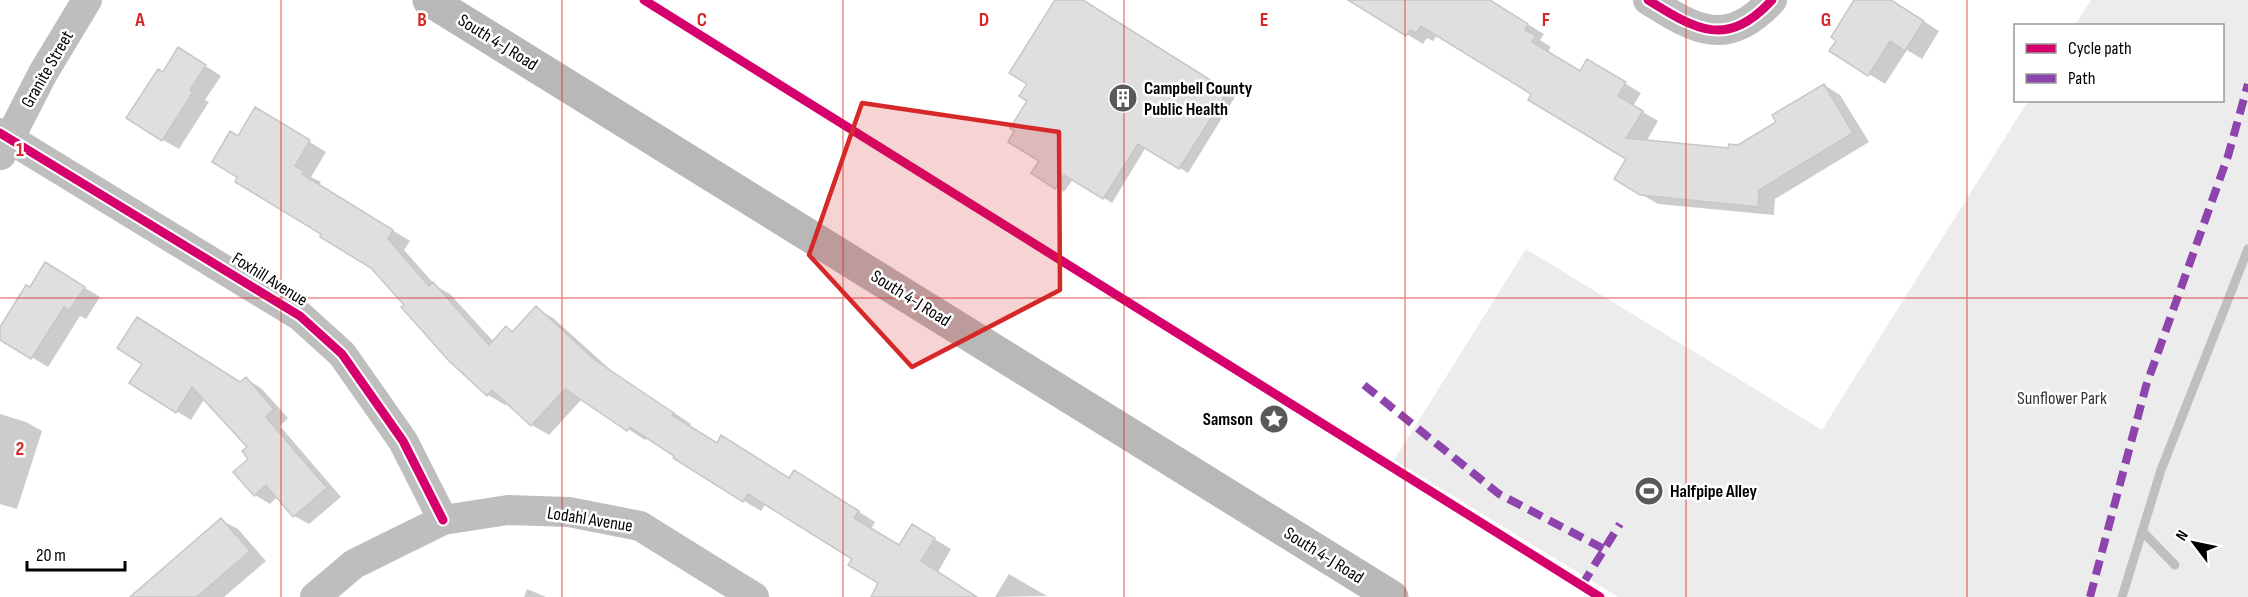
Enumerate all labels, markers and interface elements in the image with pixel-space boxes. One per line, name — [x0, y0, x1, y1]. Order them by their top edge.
text: A — [134, 8, 145, 32]
text: B — [417, 8, 427, 32]
text: C — [697, 8, 707, 32]
text: D — [979, 8, 989, 32]
text: E — [1260, 8, 1268, 32]
text: F — [1542, 8, 1550, 32]
text: G — [1821, 8, 1831, 32]
street label: South 4-J Road — [454, 10, 541, 75]
legend — [2014, 24, 2224, 102]
street label: Granite Street — [17, 27, 78, 111]
text: Cycle path — [2068, 38, 2132, 59]
text: Path — [2068, 68, 2096, 89]
place label: Campbell County Public Health — [1144, 78, 1253, 120]
building icon: Campbell County Public Health — [1107, 82, 1139, 114]
text: 1 — [16, 138, 24, 162]
street label: Foxhill Avenue — [228, 248, 311, 311]
street label: South 4-J Road — [867, 266, 954, 331]
park label: Sunflower Park — [2017, 388, 2107, 409]
place icon: Samson — [1258, 403, 1290, 435]
place label: Samson — [1203, 409, 1253, 430]
text: 2 — [16, 437, 24, 461]
sports icon: Halfpipe Alley — [1633, 475, 1665, 507]
place label: Halfpipe Alley — [1670, 481, 1758, 502]
street label: Lodahl Avenue — [546, 502, 634, 537]
north arrow — [2164, 513, 2224, 573]
street label: South 4-J Road — [1280, 523, 1367, 588]
text: N — [2172, 527, 2193, 545]
scale bar — [27, 534, 124, 572]
text: 20 m — [36, 545, 66, 566]

